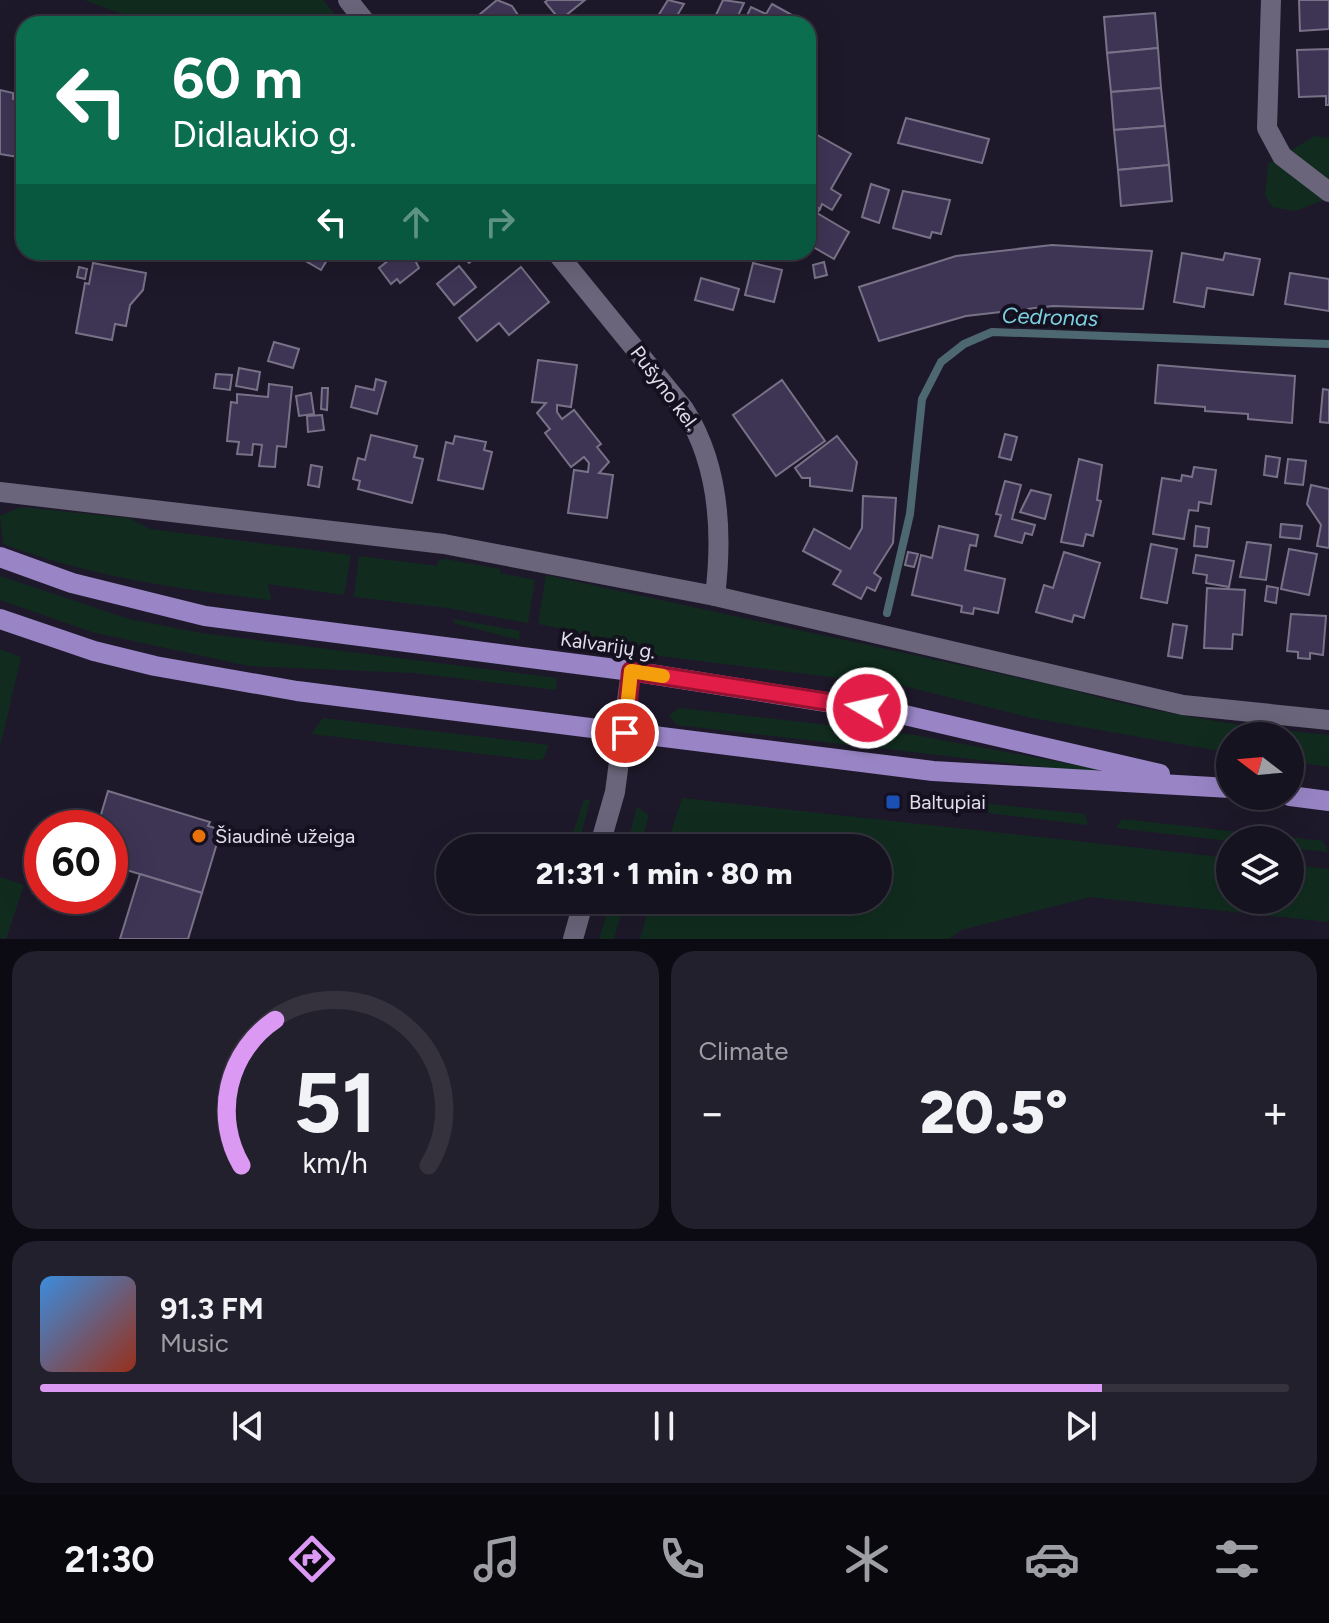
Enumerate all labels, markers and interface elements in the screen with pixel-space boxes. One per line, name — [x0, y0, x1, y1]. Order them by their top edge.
text: 60 m — [172, 45, 303, 112]
icon: left — [40, 48, 144, 152]
text: Didlaukio g. — [172, 113, 357, 156]
icon: left — [310, 200, 354, 244]
icon: ahead — [394, 200, 438, 244]
icon: right — [478, 200, 522, 244]
water label: Cedronas — [1001, 302, 1099, 332]
street label: Pušyno kel. — [626, 341, 704, 435]
street label: Kalvarijų g. — [559, 626, 657, 664]
position arrow — [825, 666, 909, 750]
pin — [591, 699, 659, 767]
icon: arrive — [603, 711, 647, 755]
north arrow — [1216, 722, 1304, 810]
map controls — [1216, 722, 1304, 914]
place label: Baltupiai — [909, 790, 986, 814]
marker: Baltupiai — [884, 793, 902, 811]
speed limit sign: 60 — [24, 810, 128, 914]
place label: Šiaudinė užeiga — [215, 824, 355, 848]
button: layers — [1216, 826, 1304, 914]
marker: Šiaudinė užeiga — [190, 827, 208, 845]
text: 21:31 · 1 min · 80 m — [536, 855, 792, 892]
text: Climate — [699, 1035, 788, 1067]
text: 51 — [294, 1053, 377, 1153]
text: 20.5° — [920, 1076, 1068, 1148]
text: − — [699, 1086, 726, 1139]
text: + — [1262, 1086, 1289, 1139]
text: km/h — [303, 1146, 368, 1180]
text: 91.3 FM — [160, 1290, 264, 1327]
text: Music — [160, 1327, 229, 1359]
icon: previous — [226, 1404, 270, 1448]
icon: pause — [642, 1404, 686, 1448]
icon: next — [1059, 1404, 1103, 1448]
icon: directions — [284, 1531, 340, 1587]
icon: music — [469, 1531, 525, 1587]
icon: phone — [654, 1531, 710, 1587]
icon: climate — [839, 1531, 895, 1587]
icon: car — [1024, 1531, 1080, 1587]
icon: filters — [1209, 1531, 1265, 1587]
text: 21:30 — [64, 1538, 155, 1581]

